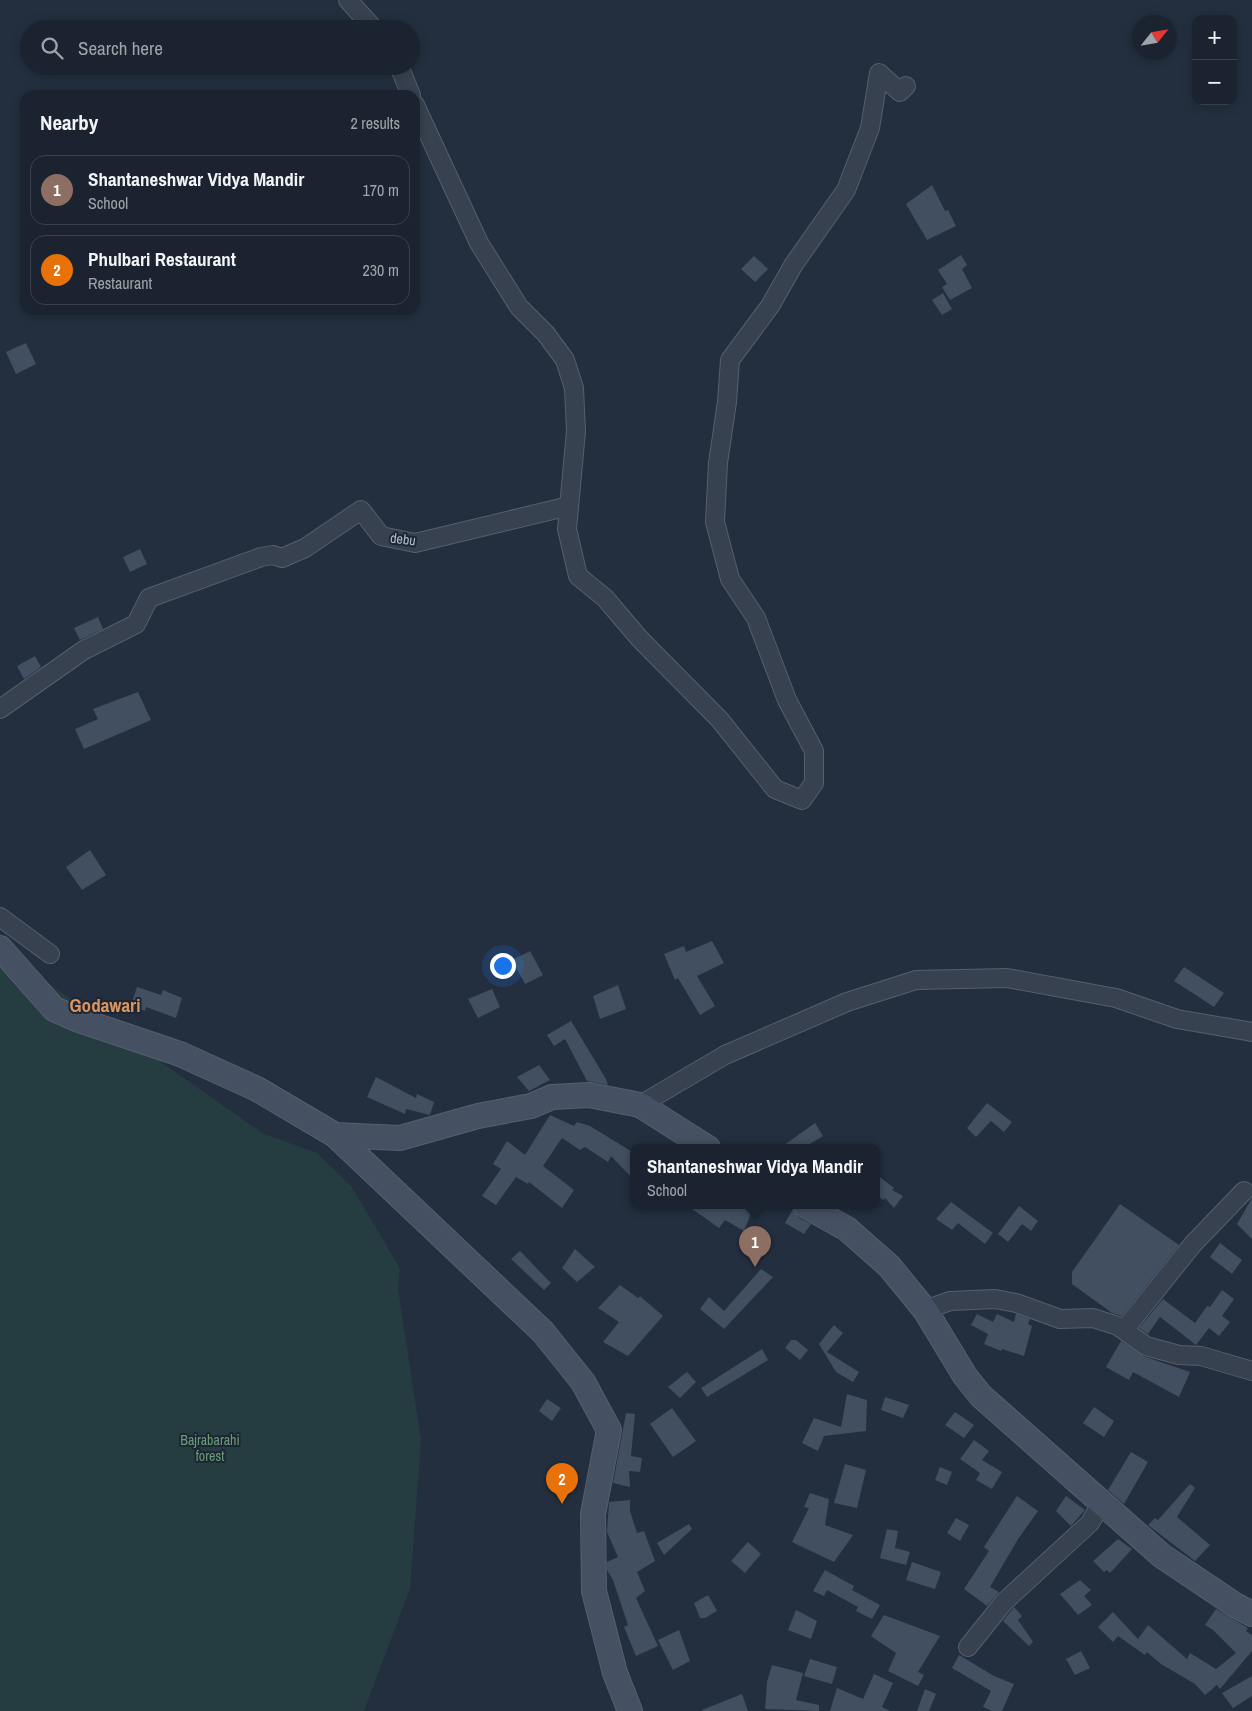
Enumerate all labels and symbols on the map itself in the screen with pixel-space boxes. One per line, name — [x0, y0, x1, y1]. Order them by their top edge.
north arrow — [1132, 15, 1177, 60]
street label: debu — [389, 529, 417, 549]
your location — [490, 953, 516, 979]
district label: Godawari — [69, 992, 141, 1018]
pin: 1 — [739, 1226, 771, 1267]
park label: Bajrabarahi forest — [180, 1431, 240, 1465]
pin: 2 — [546, 1463, 578, 1504]

